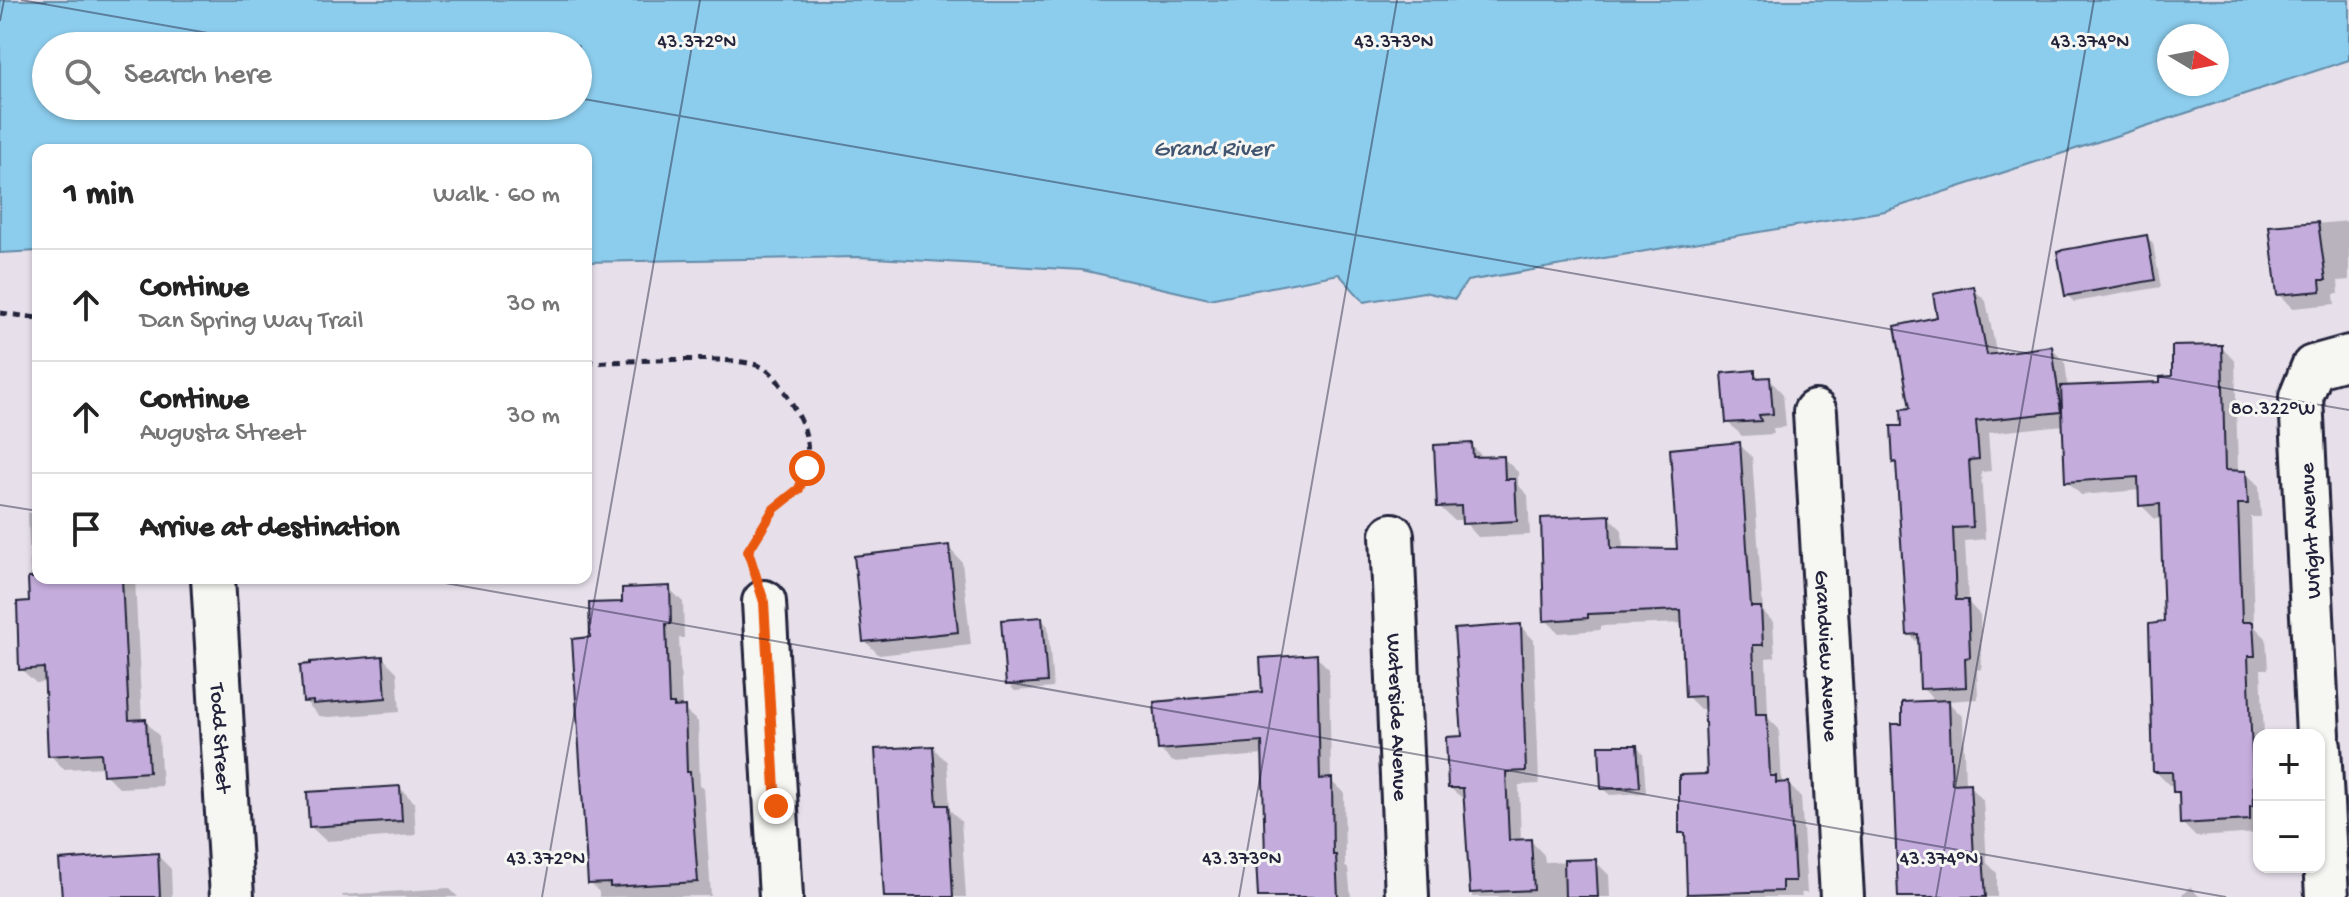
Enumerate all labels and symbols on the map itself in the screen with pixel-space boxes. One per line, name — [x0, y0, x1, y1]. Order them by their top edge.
north arrow — [2157, 24, 2229, 96]
text: 43.372°N — [658, 32, 736, 55]
text: 43.373°N — [1354, 32, 1434, 55]
text: 43.374°N — [2051, 32, 2129, 55]
water label: Grand River — [1153, 136, 1275, 165]
text: 80.322°W — [2231, 399, 2315, 422]
route start — [789, 450, 825, 486]
street label: Wright Avenue — [2295, 462, 2329, 599]
street label: Grandview Avenue — [1807, 569, 1842, 743]
street label: Waterside Avenue — [1379, 633, 1412, 802]
street label: Todd Street — [202, 680, 235, 795]
route end — [758, 788, 794, 824]
text: 43.372°N — [507, 849, 585, 872]
text: 43.373°N — [1202, 849, 1282, 872]
text: 43.374°N — [1900, 849, 1978, 872]

